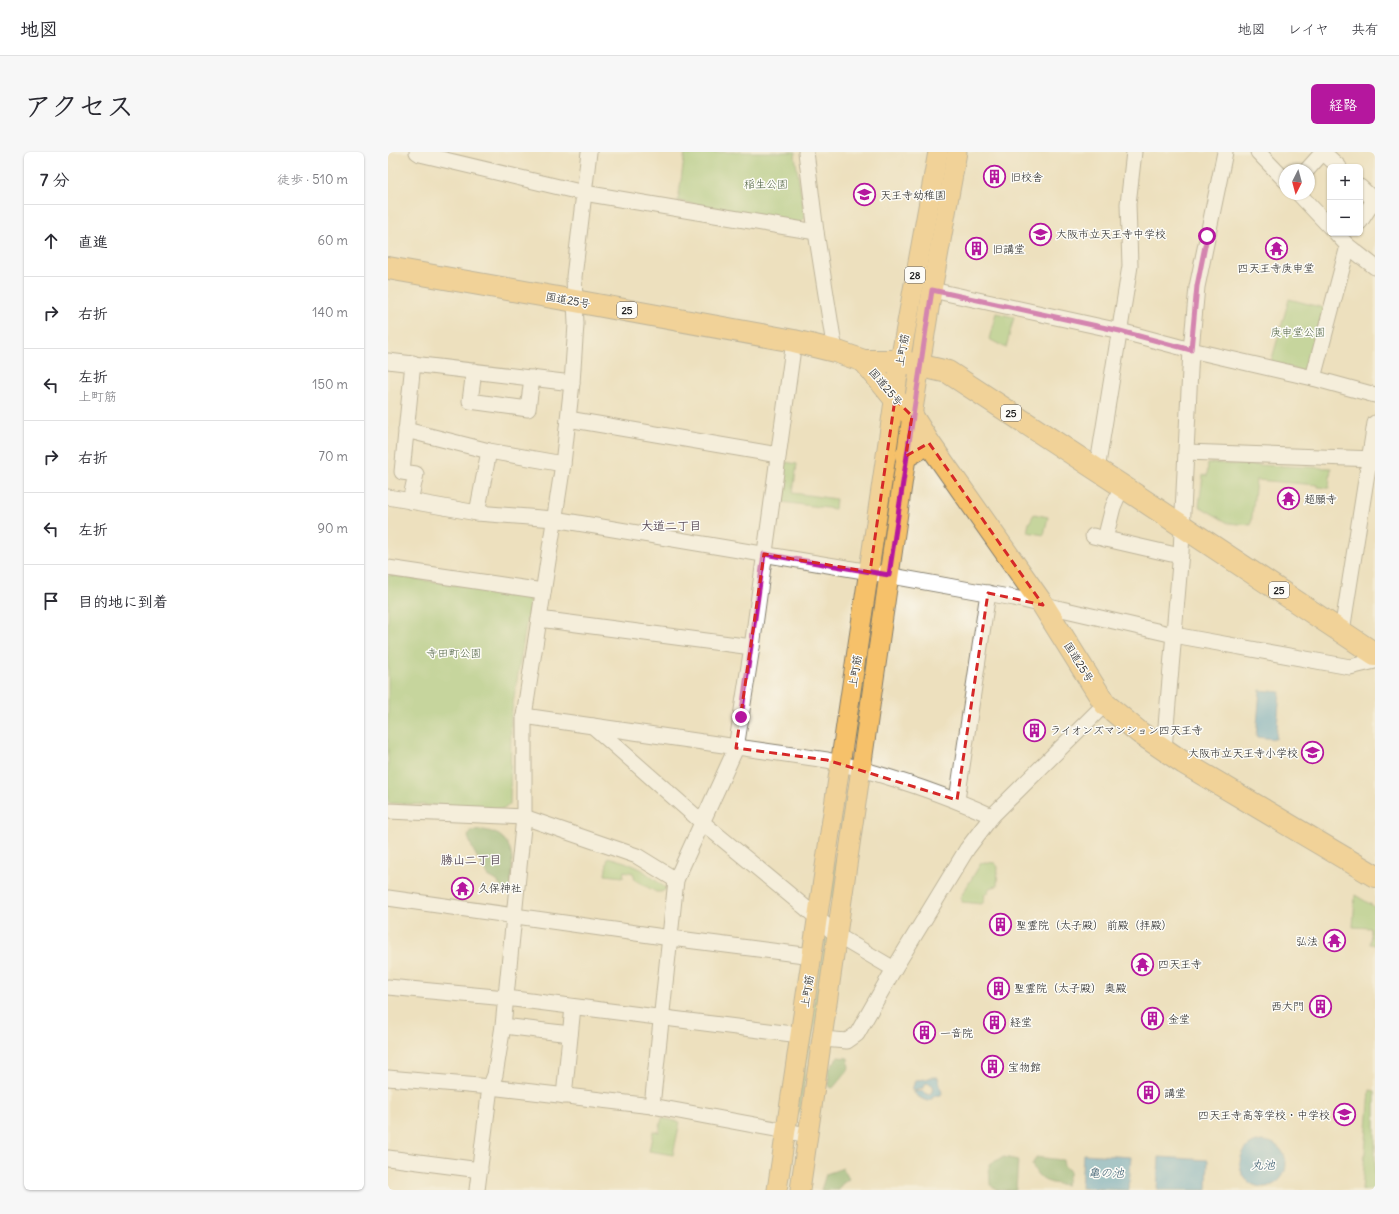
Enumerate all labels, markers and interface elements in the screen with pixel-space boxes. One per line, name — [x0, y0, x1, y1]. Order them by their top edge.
text: 地図 — [20, 17, 58, 41]
text: 地図 — [1238, 20, 1266, 38]
text: レイヤ — [1288, 20, 1329, 38]
text: 共有 — [1351, 20, 1379, 38]
button: 経路 — [1311, 84, 1375, 124]
text: アクセス — [24, 88, 134, 124]
building icon: 旧校舎 — [982, 164, 1008, 190]
north arrow — [1279, 164, 1315, 200]
map controls — [1327, 164, 1363, 236]
button: + — [1327, 164, 1363, 200]
text: 7 分 — [40, 169, 69, 191]
place label: 旧校舎 — [1010, 170, 1043, 184]
text: 徒歩 · 510 m — [277, 171, 348, 188]
park label: 稲生公園 — [744, 177, 788, 191]
school or university icon: 天王寺幼稚園 — [852, 182, 878, 208]
place label: 天王寺幼稚園 — [880, 188, 946, 202]
button: − — [1327, 200, 1363, 236]
school or university icon: 大阪市立天王寺中学校 — [1028, 221, 1054, 247]
place label: 大阪市立天王寺中学校 — [1056, 227, 1166, 241]
route start — [1198, 227, 1216, 245]
icon: ahead — [40, 230, 62, 252]
text: 直進 — [78, 232, 108, 251]
text: 60 m — [317, 232, 348, 249]
temple icon: 四天王寺庚申堂 — [1263, 235, 1289, 261]
building icon: 旧講堂 — [964, 236, 990, 262]
place label: 旧講堂 — [992, 242, 1025, 256]
place label: 四天王寺庚申堂 — [1238, 261, 1315, 275]
road number: 28 — [905, 267, 925, 283]
street label: 国道25号 — [544, 289, 592, 311]
icon: right — [40, 302, 62, 324]
road number: 25 — [617, 302, 637, 318]
text: 右折 — [78, 304, 108, 323]
text: 140 m — [312, 304, 348, 321]
park label: 庚申堂公園 — [1271, 325, 1326, 339]
street label: 上町筋 — [892, 333, 912, 367]
street label: 国道25号 — [866, 365, 906, 409]
text: 左折 — [78, 367, 108, 386]
icon: left — [40, 374, 62, 396]
text: 150 m — [312, 376, 348, 393]
text: 上町筋 — [78, 388, 117, 405]
road number: 25 — [1001, 405, 1021, 421]
icon: right — [40, 446, 62, 468]
text: 右折 — [78, 448, 108, 467]
text: 70 m — [319, 448, 348, 465]
temple icon: 超願寺 — [1276, 486, 1302, 512]
place label: 超願寺 — [1304, 492, 1337, 506]
icon: left — [40, 518, 62, 540]
district label: 大道二丁目 — [641, 518, 701, 533]
text: 左折 — [78, 520, 108, 539]
text: 90 m — [317, 520, 348, 537]
road number: 25 — [1269, 582, 1289, 598]
icon: arrive — [40, 590, 62, 612]
text: 目的地に到着 — [78, 592, 168, 611]
street label: 国道25号 — [1061, 639, 1097, 685]
park label: 寺田町公園 — [427, 646, 482, 660]
street label: 上町筋 — [846, 654, 864, 688]
route end — [732, 708, 750, 726]
building icon: ライオンズマンション四天王寺 — [1021, 717, 1047, 743]
place label: ライオンズマンション四天王寺 — [1050, 723, 1203, 737]
school or university icon: 大阪市立天王寺小学校 — [1300, 740, 1326, 766]
place label: 大阪市立天王寺小学校 — [1188, 746, 1298, 760]
district label: 勝山二丁目 — [441, 852, 501, 867]
temple icon: 久保神社 — [450, 875, 476, 901]
place label: 久保神社 — [478, 881, 522, 895]
building icon: 聖霊院（太子殿） 前殿（拝殿） — [988, 912, 1014, 938]
place label: 聖霊院（太子殿） 前殿（拝殿） — [1016, 918, 1173, 932]
temple icon: 弘法 — [1321, 928, 1347, 954]
place label: 弘法 — [1296, 934, 1318, 948]
temple icon: 四天王寺 — [1130, 951, 1156, 977]
place label: 四天王寺 — [1158, 957, 1202, 971]
street label: 上町筋 — [798, 974, 816, 1008]
building icon: 聖霊院（太子殿） 奥殿 — [985, 975, 1011, 1001]
place label: 聖霊院（太子殿） 奥殿 — [1014, 981, 1127, 995]
building icon: 西大門 — [1307, 993, 1333, 1019]
place label: 西大門 — [1271, 999, 1304, 1013]
building icon: 金堂 — [1140, 1006, 1166, 1032]
building icon: 経堂 — [981, 1009, 1007, 1035]
place label: 金堂 — [1168, 1012, 1190, 1026]
place label: 経堂 — [1010, 1015, 1032, 1029]
building icon: 一音院 — [912, 1020, 938, 1046]
place label: 一音院 — [940, 1026, 973, 1040]
building icon: 宝物館 — [979, 1054, 1005, 1080]
place label: 宝物館 — [1008, 1060, 1041, 1074]
building icon: 講堂 — [1135, 1080, 1161, 1106]
place label: 講堂 — [1164, 1086, 1186, 1100]
school or university icon: 四天王寺高等学校・中学校 — [1332, 1102, 1358, 1128]
place label: 四天王寺高等学校・中学校 — [1198, 1108, 1330, 1122]
water label: 丸池 — [1251, 1157, 1276, 1172]
water label: 亀の池 — [1088, 1165, 1125, 1180]

